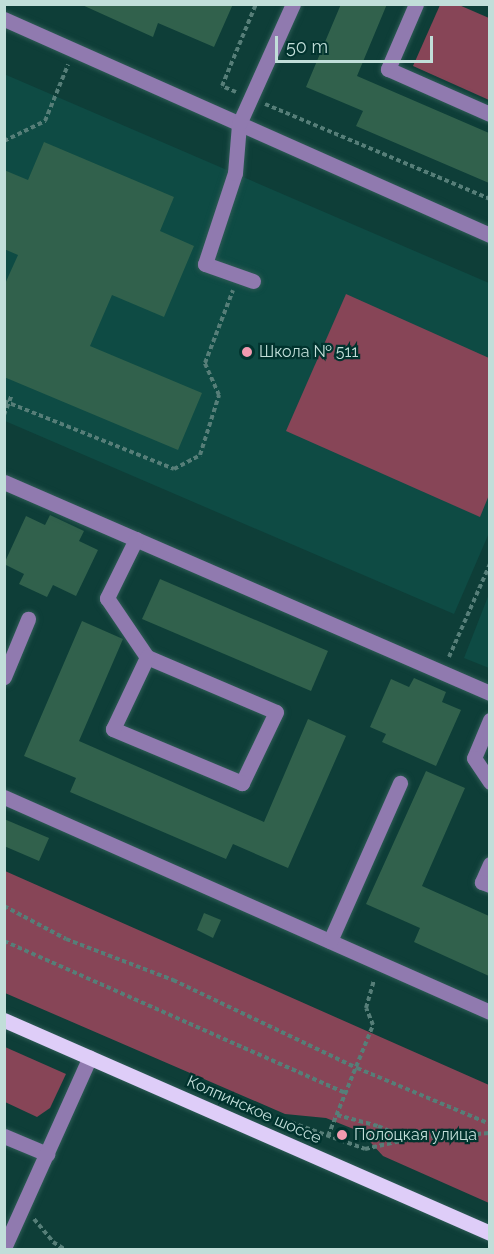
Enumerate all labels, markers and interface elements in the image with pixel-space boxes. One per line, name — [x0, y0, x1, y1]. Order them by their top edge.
scale bar — [278, 24, 436, 62]
text: 50 m — [286, 36, 328, 57]
place label: Школа № 511 — [259, 342, 358, 362]
marker: Школа № 511 — [240, 345, 254, 359]
street label: Колпинское шоссе — [184, 1072, 324, 1148]
place label: Полоцкая улица — [354, 1125, 477, 1145]
marker: Полоцкая улица — [335, 1128, 349, 1142]

